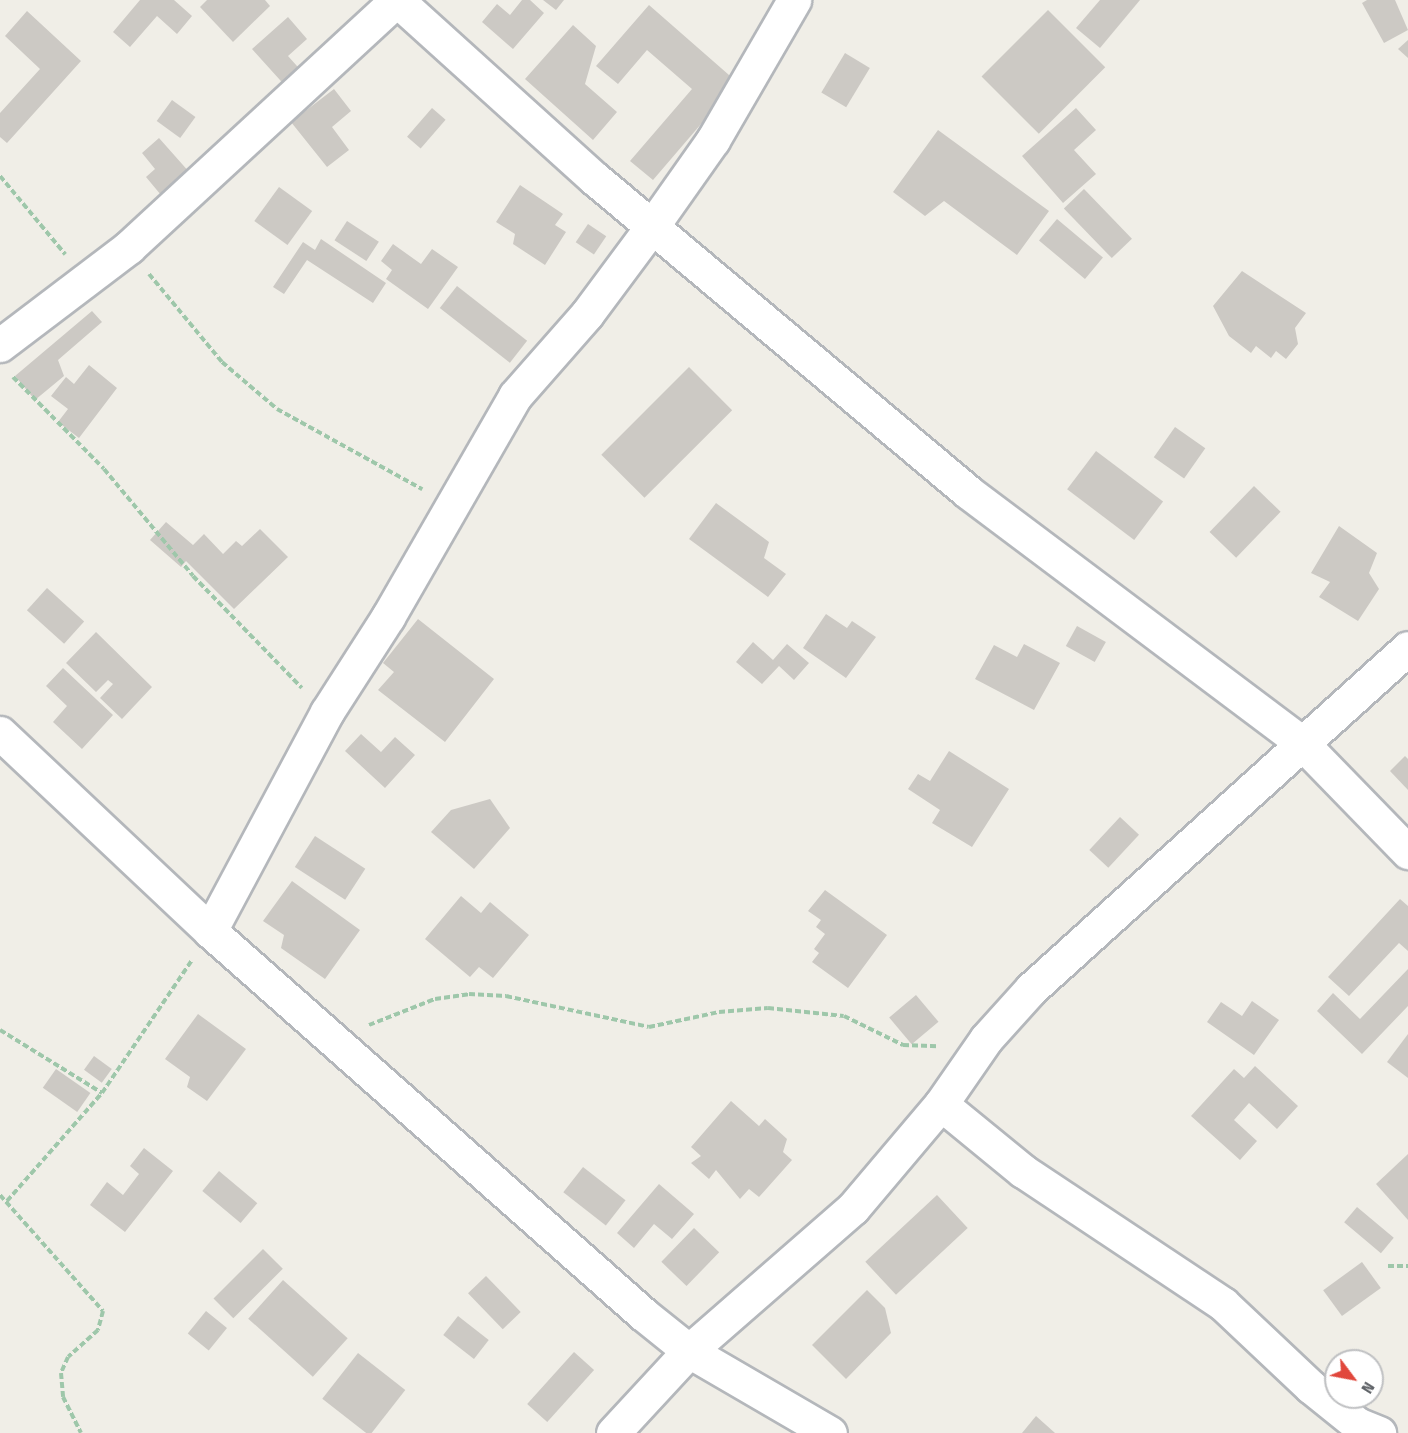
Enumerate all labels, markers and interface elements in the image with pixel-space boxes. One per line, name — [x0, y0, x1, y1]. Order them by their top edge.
north arrow — [1324, 1349, 1384, 1409]
text: N — [1357, 1379, 1379, 1397]

